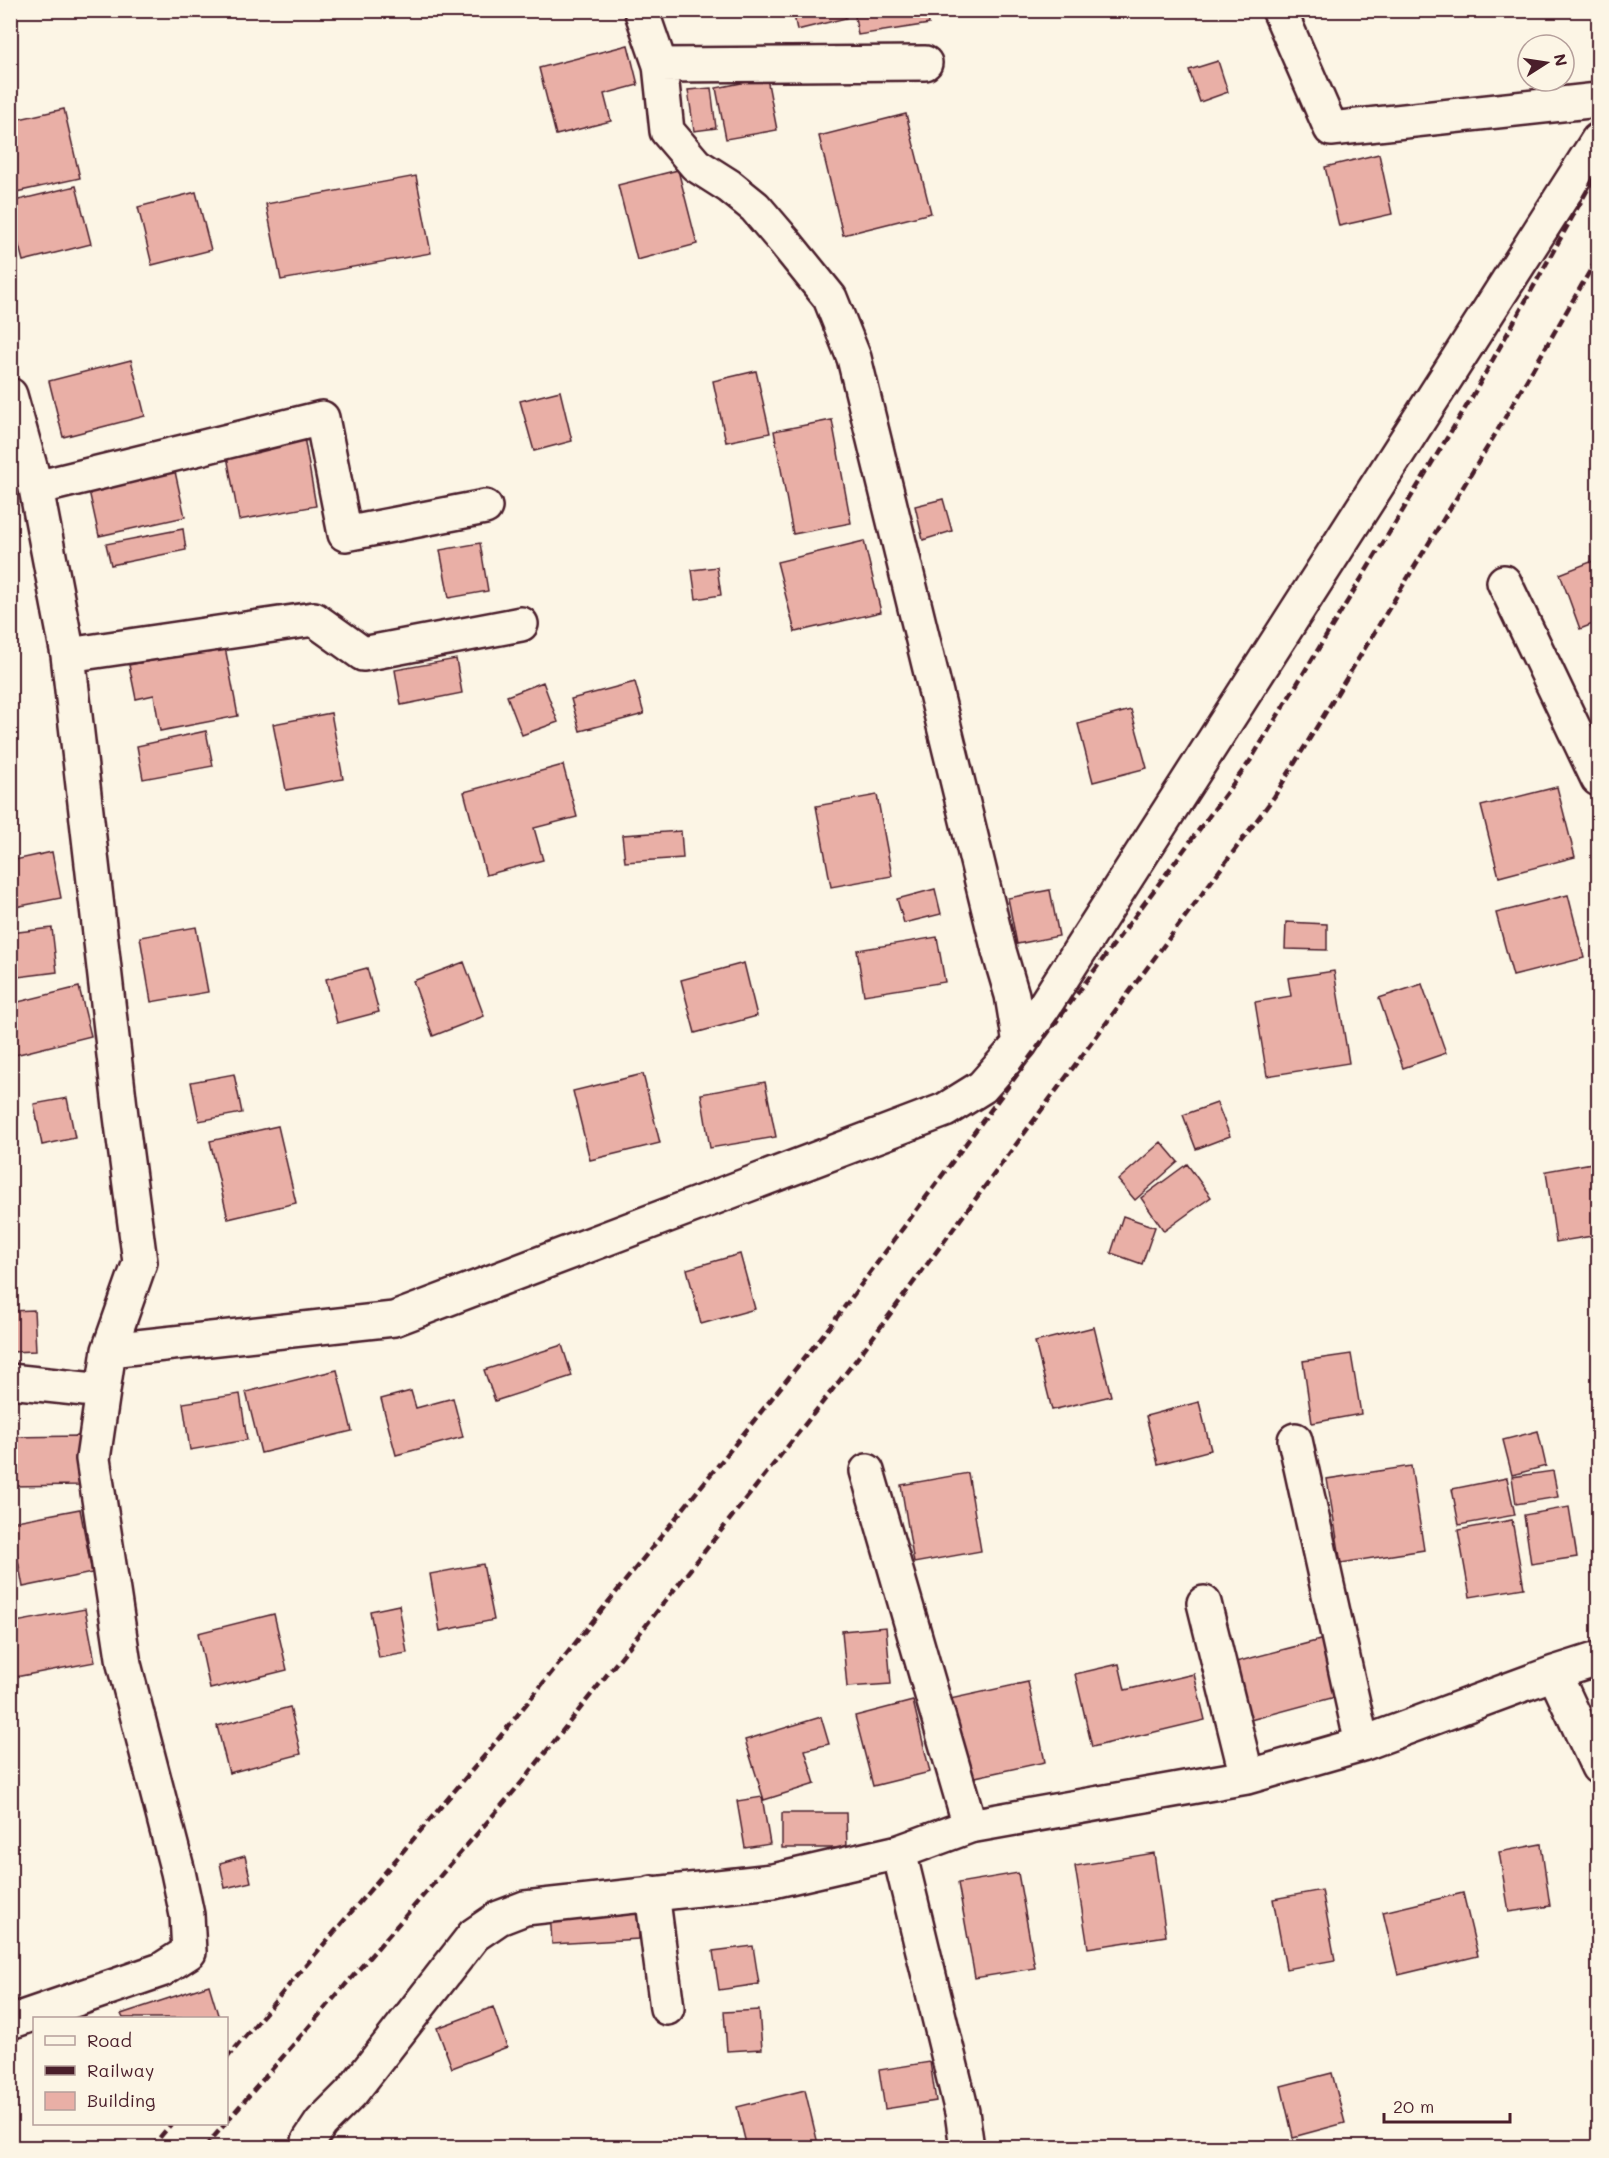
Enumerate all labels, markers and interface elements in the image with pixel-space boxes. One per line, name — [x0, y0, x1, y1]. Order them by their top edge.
north arrow — [1516, 33, 1576, 93]
text: N — [1550, 52, 1573, 68]
legend — [33, 2017, 228, 2125]
text: Road — [87, 2028, 132, 2052]
text: Railway — [87, 2058, 154, 2082]
scale bar — [1384, 2086, 1510, 2124]
text: Building — [87, 2088, 155, 2112]
text: 20 m — [1393, 2094, 1434, 2118]

